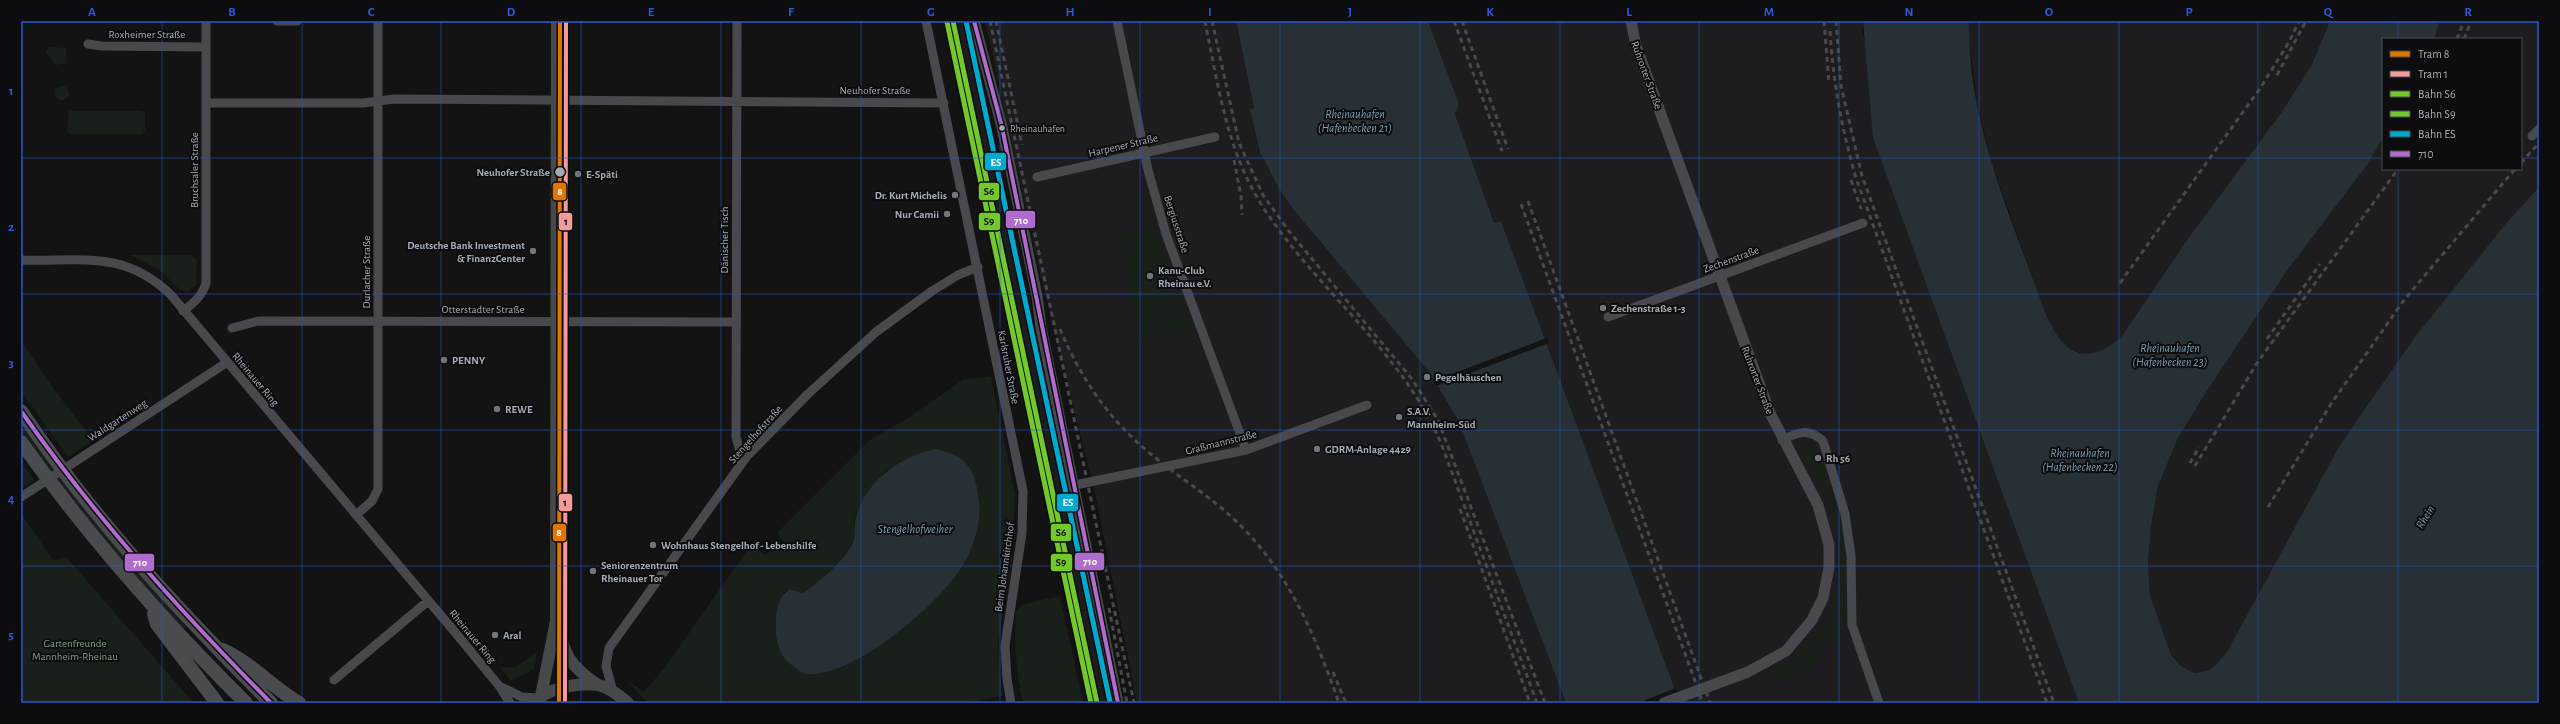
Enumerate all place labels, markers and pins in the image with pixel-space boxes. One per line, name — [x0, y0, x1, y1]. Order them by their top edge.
marker: Rheinauhafen — [997, 123, 1007, 133]
place label: Rheinauhafen — [1010, 124, 1065, 134]
marker: Neuhofer Straße — [553, 165, 567, 179]
place label: Neuhofer Straße — [476, 167, 550, 178]
marker: E-Späti — [573, 169, 583, 179]
place label: E-Späti — [586, 169, 618, 180]
place label: Dr. Kurt Michelis — [875, 190, 947, 201]
marker: Dr. Kurt Michelis — [950, 190, 960, 200]
place label: Nur Camii — [895, 209, 939, 220]
marker: Nur Camii — [942, 209, 952, 219]
place label: Deutsche Bank Investment & FinanzCenter — [407, 240, 525, 264]
marker: Deutsche Bank Investment & FinanzCenter — [528, 246, 538, 256]
place label: Kanu-Club Rheinau e.V. — [1158, 265, 1212, 289]
marker: Kanu-Club Rheinau e.V. — [1145, 271, 1155, 281]
marker: Zechenstraße 1-3 — [1598, 303, 1608, 313]
place label: Zechenstraße 1-3 — [1611, 303, 1686, 314]
marker: PENNY — [439, 355, 449, 365]
place label: PENNY — [452, 355, 486, 366]
marker: Pegelhäuschen — [1422, 372, 1432, 382]
place label: Pegelhäuschen — [1435, 372, 1502, 383]
marker: REWE — [492, 404, 502, 414]
place label: REWE — [505, 404, 533, 415]
place label: S.A.V. Mannheim-Süd — [1407, 406, 1476, 430]
marker: S.A.V. Mannheim-Süd — [1394, 412, 1404, 422]
marker: GDRM-Anlage 4429 — [1312, 444, 1322, 454]
place label: GDRM-Anlage 4429 — [1325, 444, 1411, 455]
marker: Rh 56 — [1813, 453, 1823, 463]
place label: Rh 56 — [1826, 453, 1850, 464]
marker: Wohnhaus Stengelhof - Lebenshilfe — [648, 540, 658, 550]
place label: Wohnhaus Stengelhof - Lebenshilfe — [661, 540, 816, 551]
place label: Seniorenzentrum Rheinauer Tor — [601, 560, 678, 584]
marker: Seniorenzentrum Rheinauer Tor — [588, 566, 598, 576]
marker: Aral — [490, 630, 500, 640]
place label: Aral — [503, 630, 522, 641]

